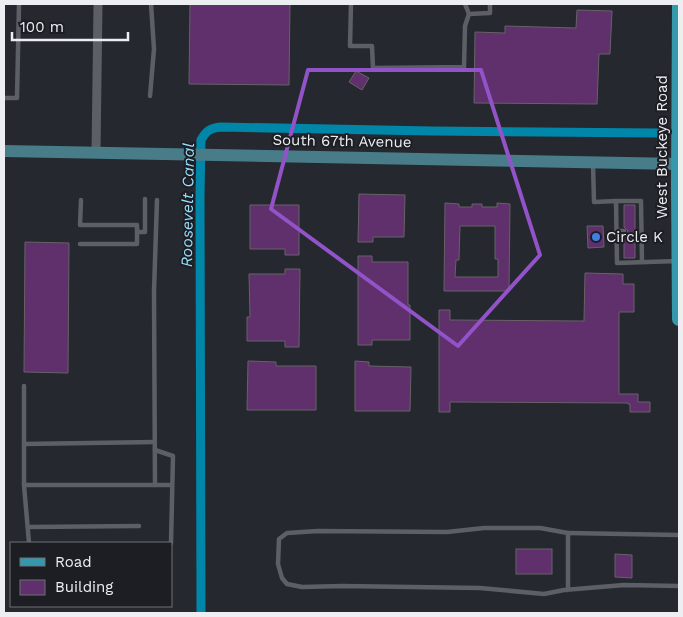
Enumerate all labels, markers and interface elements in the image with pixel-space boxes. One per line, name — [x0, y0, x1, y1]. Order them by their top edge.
scale bar — [12, 10, 129, 42]
text: 100 m — [20, 18, 64, 36]
street label: West Buckeye Road — [653, 75, 671, 219]
street label: South 67th Avenue — [272, 131, 412, 151]
water label: Roosevelt Canal — [177, 143, 198, 267]
place label: Circle K — [606, 228, 663, 246]
marker: Circle K — [590, 231, 602, 243]
legend — [10, 542, 172, 607]
text: Road — [55, 553, 92, 571]
text: Building — [55, 578, 113, 596]

